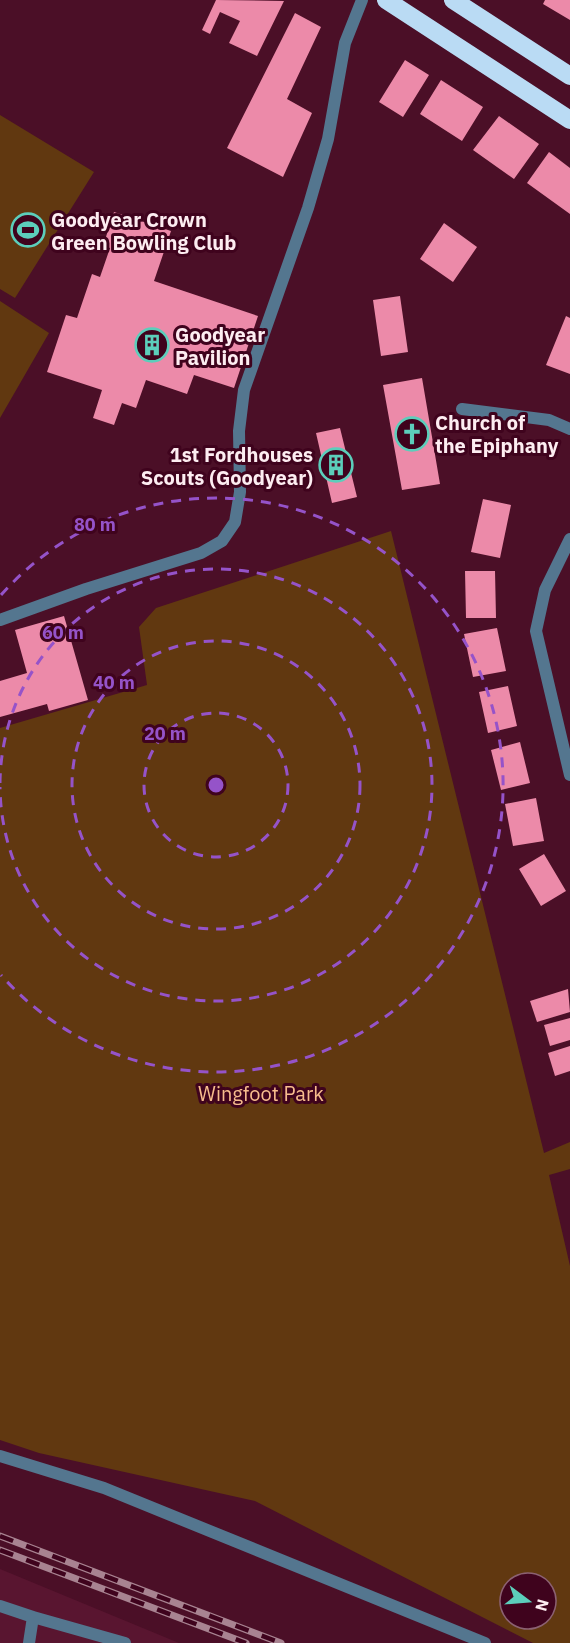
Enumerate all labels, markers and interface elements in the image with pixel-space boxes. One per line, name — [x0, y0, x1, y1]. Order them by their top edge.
place label: Goodyear Crown Green Bowling Club — [51, 206, 236, 256]
sports icon: Goodyear Crown Green Bowling Club — [10, 212, 46, 248]
place label: Goodyear Pavilion — [175, 321, 265, 371]
building icon: Goodyear Pavilion — [134, 327, 170, 363]
place label: Church of the Epiphany — [435, 409, 559, 459]
church icon: Church of the Epiphany — [394, 416, 430, 452]
place label: 1st Fordhouses Scouts (Goodyear) — [141, 441, 313, 491]
building icon: 1st Fordhouses Scouts (Goodyear) — [318, 447, 354, 483]
text: 80 m — [74, 513, 116, 536]
text: 60 m — [42, 621, 84, 644]
text: 40 m — [93, 671, 135, 694]
text: 20 m — [144, 722, 186, 745]
centre of rings — [206, 775, 226, 795]
park label: Wingfoot Park — [198, 1080, 324, 1107]
north arrow — [498, 1571, 558, 1631]
text: N — [531, 1597, 554, 1613]

